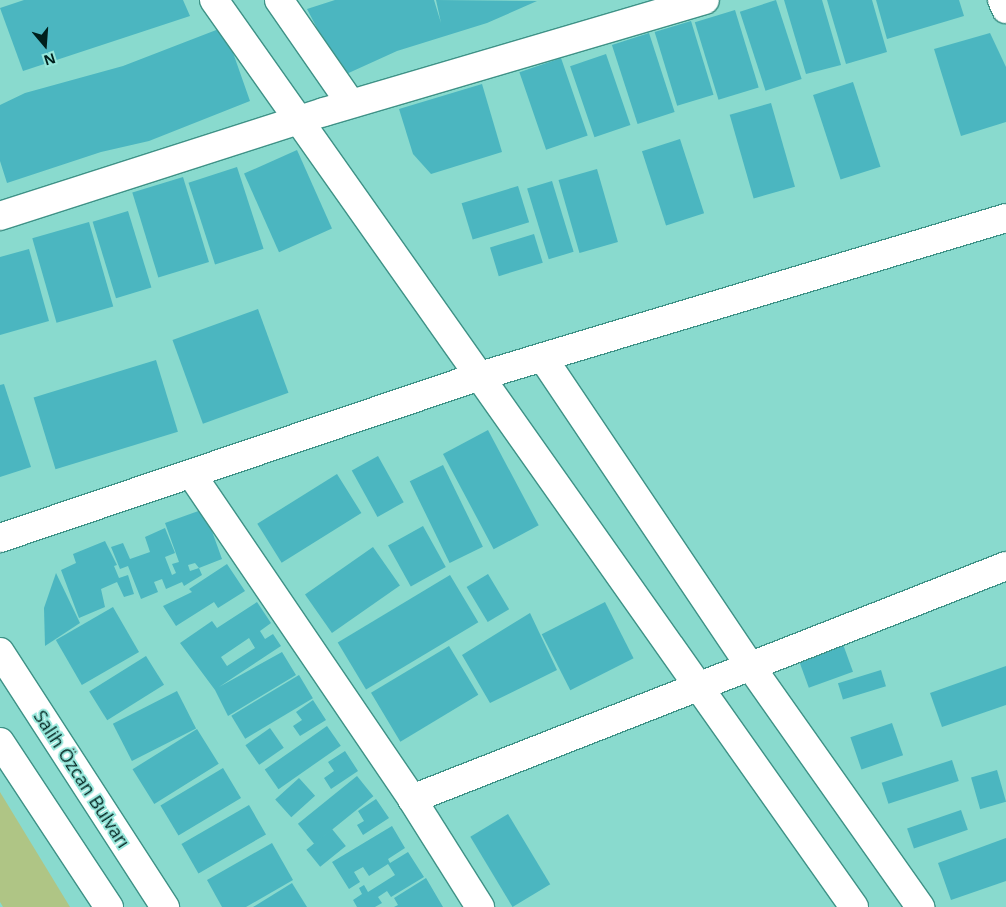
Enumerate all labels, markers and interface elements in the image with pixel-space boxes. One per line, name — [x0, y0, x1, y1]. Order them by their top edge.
north arrow — [20, 20, 70, 70]
text: N — [41, 49, 58, 71]
street label: Salih Özcan Bulvarı — [29, 706, 135, 852]

